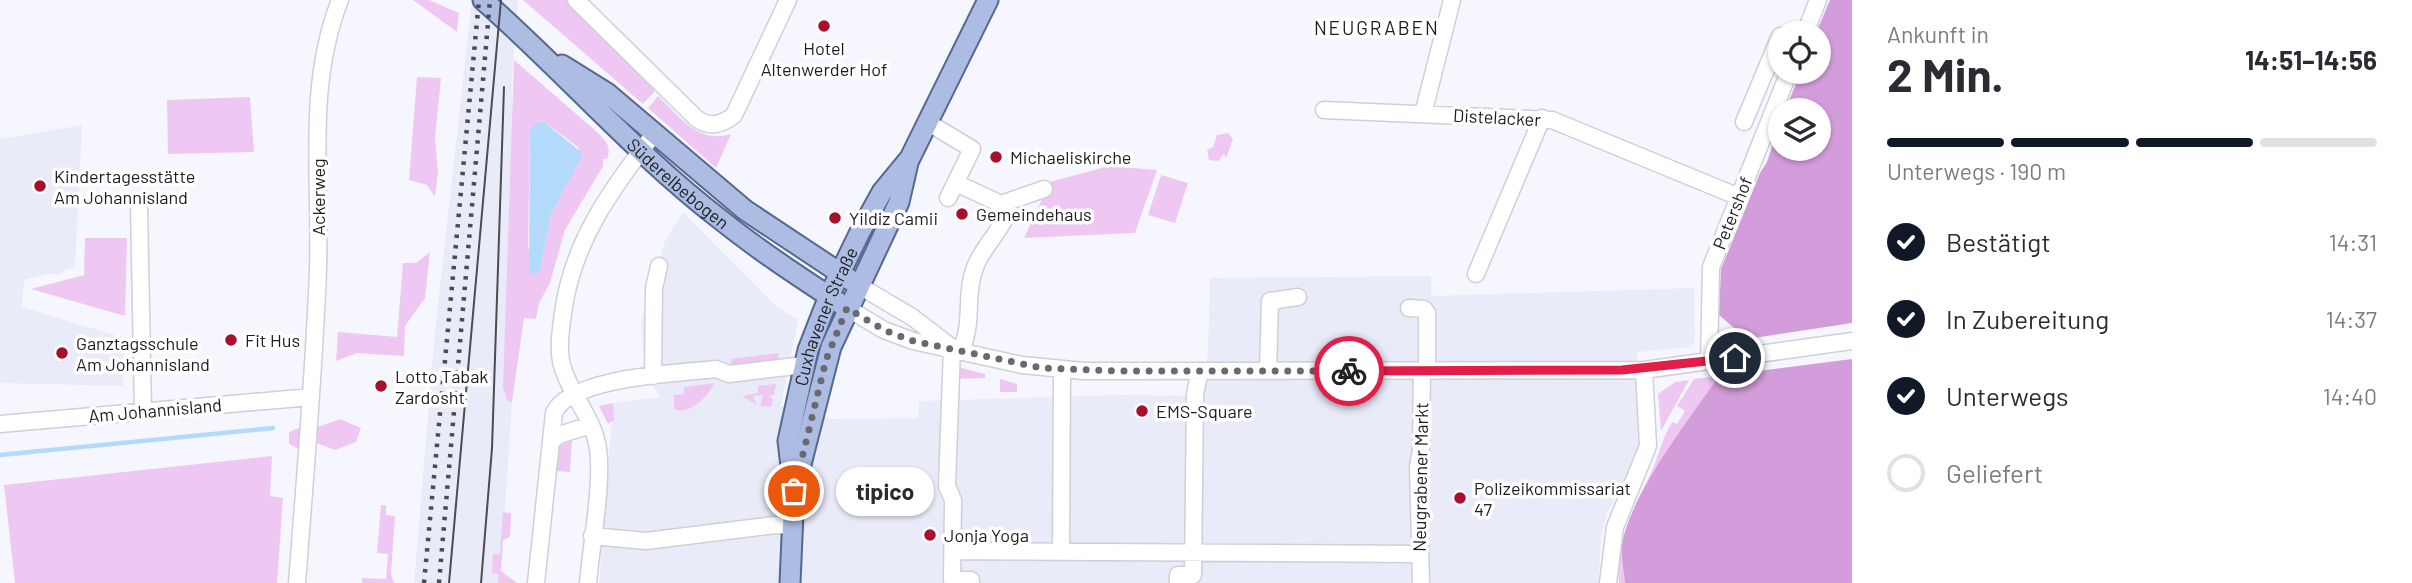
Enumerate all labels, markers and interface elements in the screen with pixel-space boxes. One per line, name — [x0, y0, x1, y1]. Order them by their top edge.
district label: NEUGRABEN — [1314, 16, 1440, 39]
marker: Hotel Altenwerder Hof — [816, 18, 832, 34]
text: Ankunft in — [1887, 20, 1989, 48]
map controls — [1768, 21, 1831, 161]
button: locate — [1768, 21, 1831, 84]
place label: Hotel Altenwerder Hof — [761, 37, 887, 80]
text: 14:51–14:56 — [2245, 44, 2377, 75]
text: 2 Min. — [1887, 46, 2004, 101]
button: layers — [1768, 98, 1831, 161]
street label: Distelacker — [1453, 104, 1542, 130]
street label: Süderelbebogen — [623, 133, 734, 233]
place label: Michaeliskirche — [1010, 146, 1131, 168]
marker: Michaeliskirche — [988, 149, 1004, 165]
text: Unterwegs · 190 m — [1887, 157, 2066, 185]
street label: Ackerweg — [307, 158, 329, 236]
place label: Kindertagesstätte Am Johannisland — [54, 165, 195, 208]
street label: Petershof — [1707, 173, 1757, 253]
marker: Kindertagesstätte Am Johannisland — [32, 178, 48, 194]
place label: Gemeindehaus — [976, 203, 1092, 225]
marker: Gemeindehaus — [954, 206, 970, 222]
place label: Yildiz Camii — [849, 207, 938, 229]
marker: Yildiz Camii — [827, 210, 843, 226]
icon: check — [1887, 223, 1925, 261]
text: Bestätigt — [1946, 226, 2051, 257]
text: 14:31 — [2329, 228, 2377, 256]
street label: Cuxhavener Straße — [789, 243, 862, 388]
icon: check — [1887, 300, 1925, 338]
text: In Zubereitung — [1946, 303, 2109, 334]
text: 14:37 — [2326, 305, 2377, 333]
pin — [1705, 328, 1765, 388]
place label: Fit Hus — [245, 329, 300, 351]
place label: Ganztagsschule Am Johannisland — [76, 332, 210, 375]
marker: Fit Hus — [223, 332, 239, 348]
courier — [1314, 336, 1384, 406]
icon: home — [1716, 339, 1754, 377]
marker: Ganztagsschule Am Johannisland — [54, 345, 70, 361]
icon: bike — [1330, 352, 1368, 390]
place label: Lotto Tabak Zardosht — [395, 365, 488, 408]
icon: check — [1887, 377, 1925, 415]
marker: Lotto Tabak Zardosht — [373, 378, 389, 394]
text: Unterwegs — [1946, 380, 2068, 411]
text: 14:40 — [2323, 382, 2377, 410]
street label: Am Johannisland — [87, 393, 223, 427]
place label: EMS-Square — [1156, 400, 1253, 422]
street label: Neugrabener Markt — [1408, 402, 1432, 552]
marker: EMS-Square — [1134, 403, 1150, 419]
text: Geliefert — [1946, 457, 2043, 488]
pin — [764, 461, 824, 521]
callout: tipico — [836, 466, 934, 516]
icon: bag — [775, 472, 813, 510]
text: tipico — [856, 477, 914, 505]
place label: Polizeikommissariat 47 — [1474, 477, 1631, 520]
marker: Polizeikommissariat 47 — [1452, 490, 1468, 506]
place label: Jonja Yoga — [944, 524, 1029, 546]
marker: Jonja Yoga — [922, 527, 938, 543]

